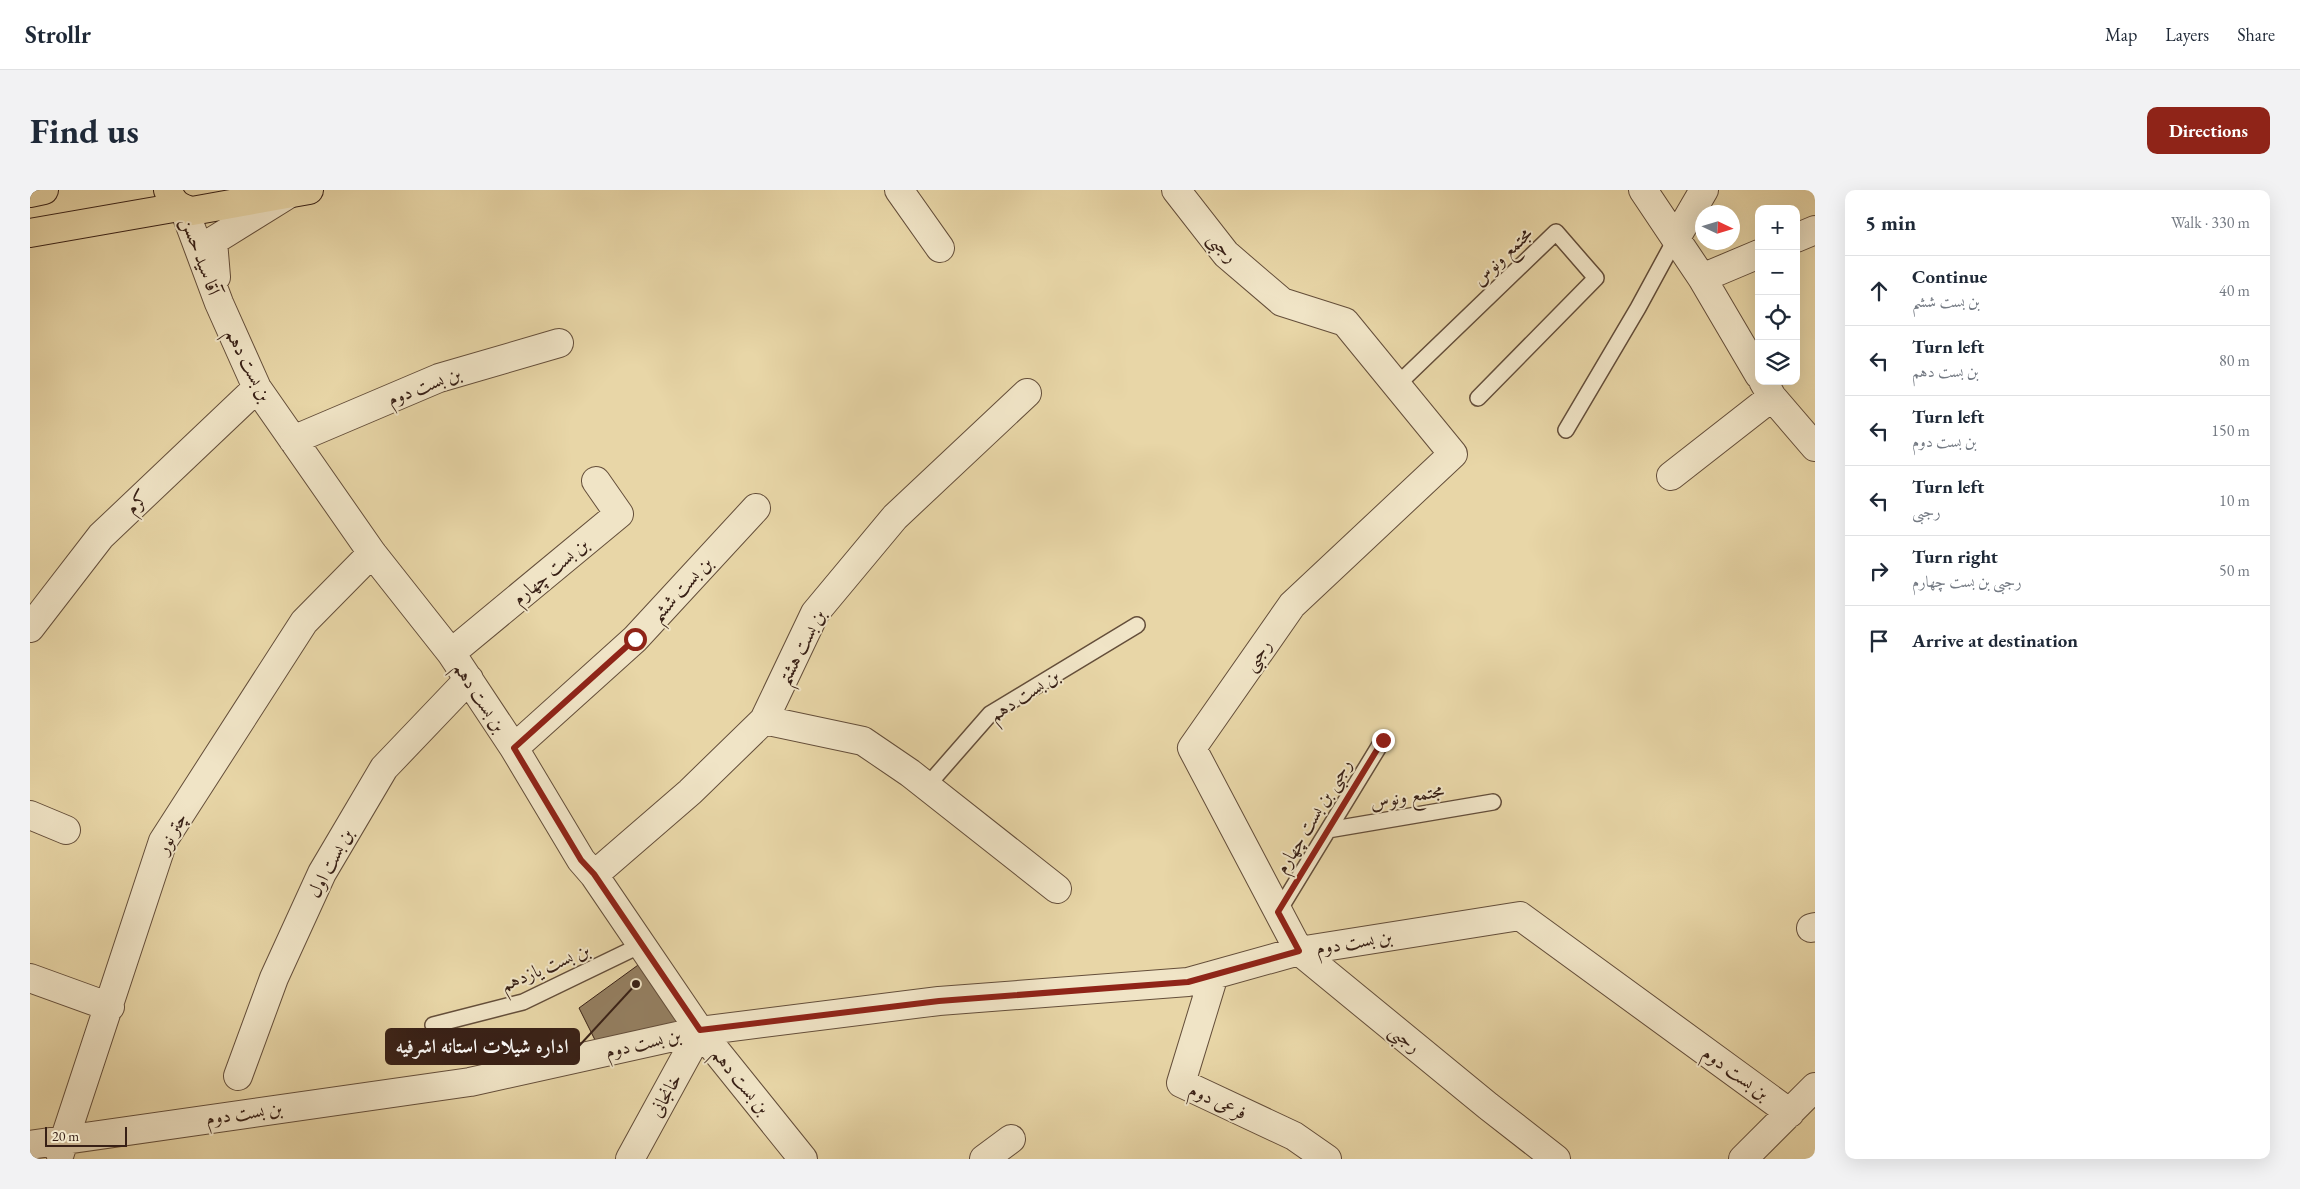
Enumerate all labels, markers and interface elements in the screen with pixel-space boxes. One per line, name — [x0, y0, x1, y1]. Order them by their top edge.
text: Strollr — [25, 19, 91, 50]
text: Map — [2105, 23, 2137, 46]
text: Layers — [2165, 23, 2209, 46]
text: Share — [2237, 23, 2275, 46]
button: Directions — [2147, 107, 2270, 154]
text: Find us — [30, 108, 139, 153]
north arrow — [1695, 205, 1740, 250]
map controls — [1755, 205, 1800, 385]
button: + — [1755, 205, 1800, 250]
text: 5 min — [1865, 209, 1916, 236]
text: Walk · 330 m — [2171, 212, 2250, 233]
street label: آقا سید حسن — [174, 214, 227, 300]
street label: مجتمع ونوس — [1466, 221, 1541, 295]
street label: رجبی — [1200, 226, 1244, 270]
button: − — [1755, 250, 1800, 295]
text: Continue — [1912, 264, 1987, 289]
icon: ahead — [1865, 277, 1893, 305]
text: 40 m — [2219, 280, 2250, 301]
text: بن بست ششم — [1912, 291, 1980, 312]
button: locate — [1755, 295, 1800, 340]
street label: بن بست دهم — [215, 324, 278, 409]
text: Turn left — [1912, 334, 1984, 359]
button: layers — [1755, 340, 1800, 385]
icon: left — [1865, 347, 1893, 375]
text: 80 m — [2219, 350, 2250, 371]
street label: بن بست دوم — [384, 360, 466, 415]
text: بن بست دهم — [1912, 361, 1979, 382]
text: Turn left — [1912, 404, 1984, 429]
icon: left — [1865, 417, 1893, 445]
text: 150 m — [2211, 420, 2250, 441]
text: بن بست دوم — [1912, 431, 1977, 452]
text: Turn left — [1912, 474, 1984, 499]
street label: کرم — [119, 484, 157, 522]
icon: left — [1865, 487, 1893, 515]
text: 10 m — [2219, 490, 2250, 511]
text: رجبی — [1912, 501, 1941, 522]
street label: بن بست چهارم — [507, 531, 596, 613]
text: Turn right — [1912, 544, 1998, 569]
street label: بن بست ششم — [644, 551, 723, 632]
icon: right — [1865, 557, 1893, 585]
text: 50 m — [2219, 560, 2250, 581]
text: رجبی بن بست چهارم — [1912, 571, 2022, 592]
street label: بن بست هشتم — [771, 604, 838, 692]
icon: arrive — [1865, 627, 1893, 655]
route start — [624, 628, 647, 651]
text: Arrive at destination — [1912, 628, 2078, 653]
street label: رجبی — [1237, 634, 1279, 678]
street label: بن بست دهم — [443, 657, 512, 741]
street label: بن بست دهم — [984, 663, 1068, 732]
route end — [1372, 729, 1395, 752]
street label: رجبی بن بست چهارم — [1269, 754, 1361, 880]
street label: مجتمع ونوس — [1368, 777, 1447, 820]
street label: چتر نور — [149, 808, 193, 860]
street label: بن بست اول — [301, 823, 359, 902]
street label: بن بست دوم — [1314, 924, 1395, 964]
street label: بن بست یازدهم — [497, 937, 596, 1003]
street label: رجبی — [1382, 1018, 1426, 1061]
street label: بن بست دوم — [603, 1022, 685, 1068]
callout: اداره شیلات استانه اشرفیه — [386, 1029, 579, 1064]
text: اداره شیلات استانه اشرفیه — [395, 1033, 569, 1059]
street label: بن بست دوم — [1695, 1040, 1775, 1109]
street label: بن بست دهم — [702, 1042, 776, 1124]
street label: خانجانی — [643, 1069, 687, 1121]
street label: فرعی دوم — [1183, 1077, 1251, 1129]
street label: بن بست دوم — [204, 1095, 285, 1135]
scale bar — [45, 1124, 128, 1147]
text: 20 m — [52, 1127, 79, 1145]

